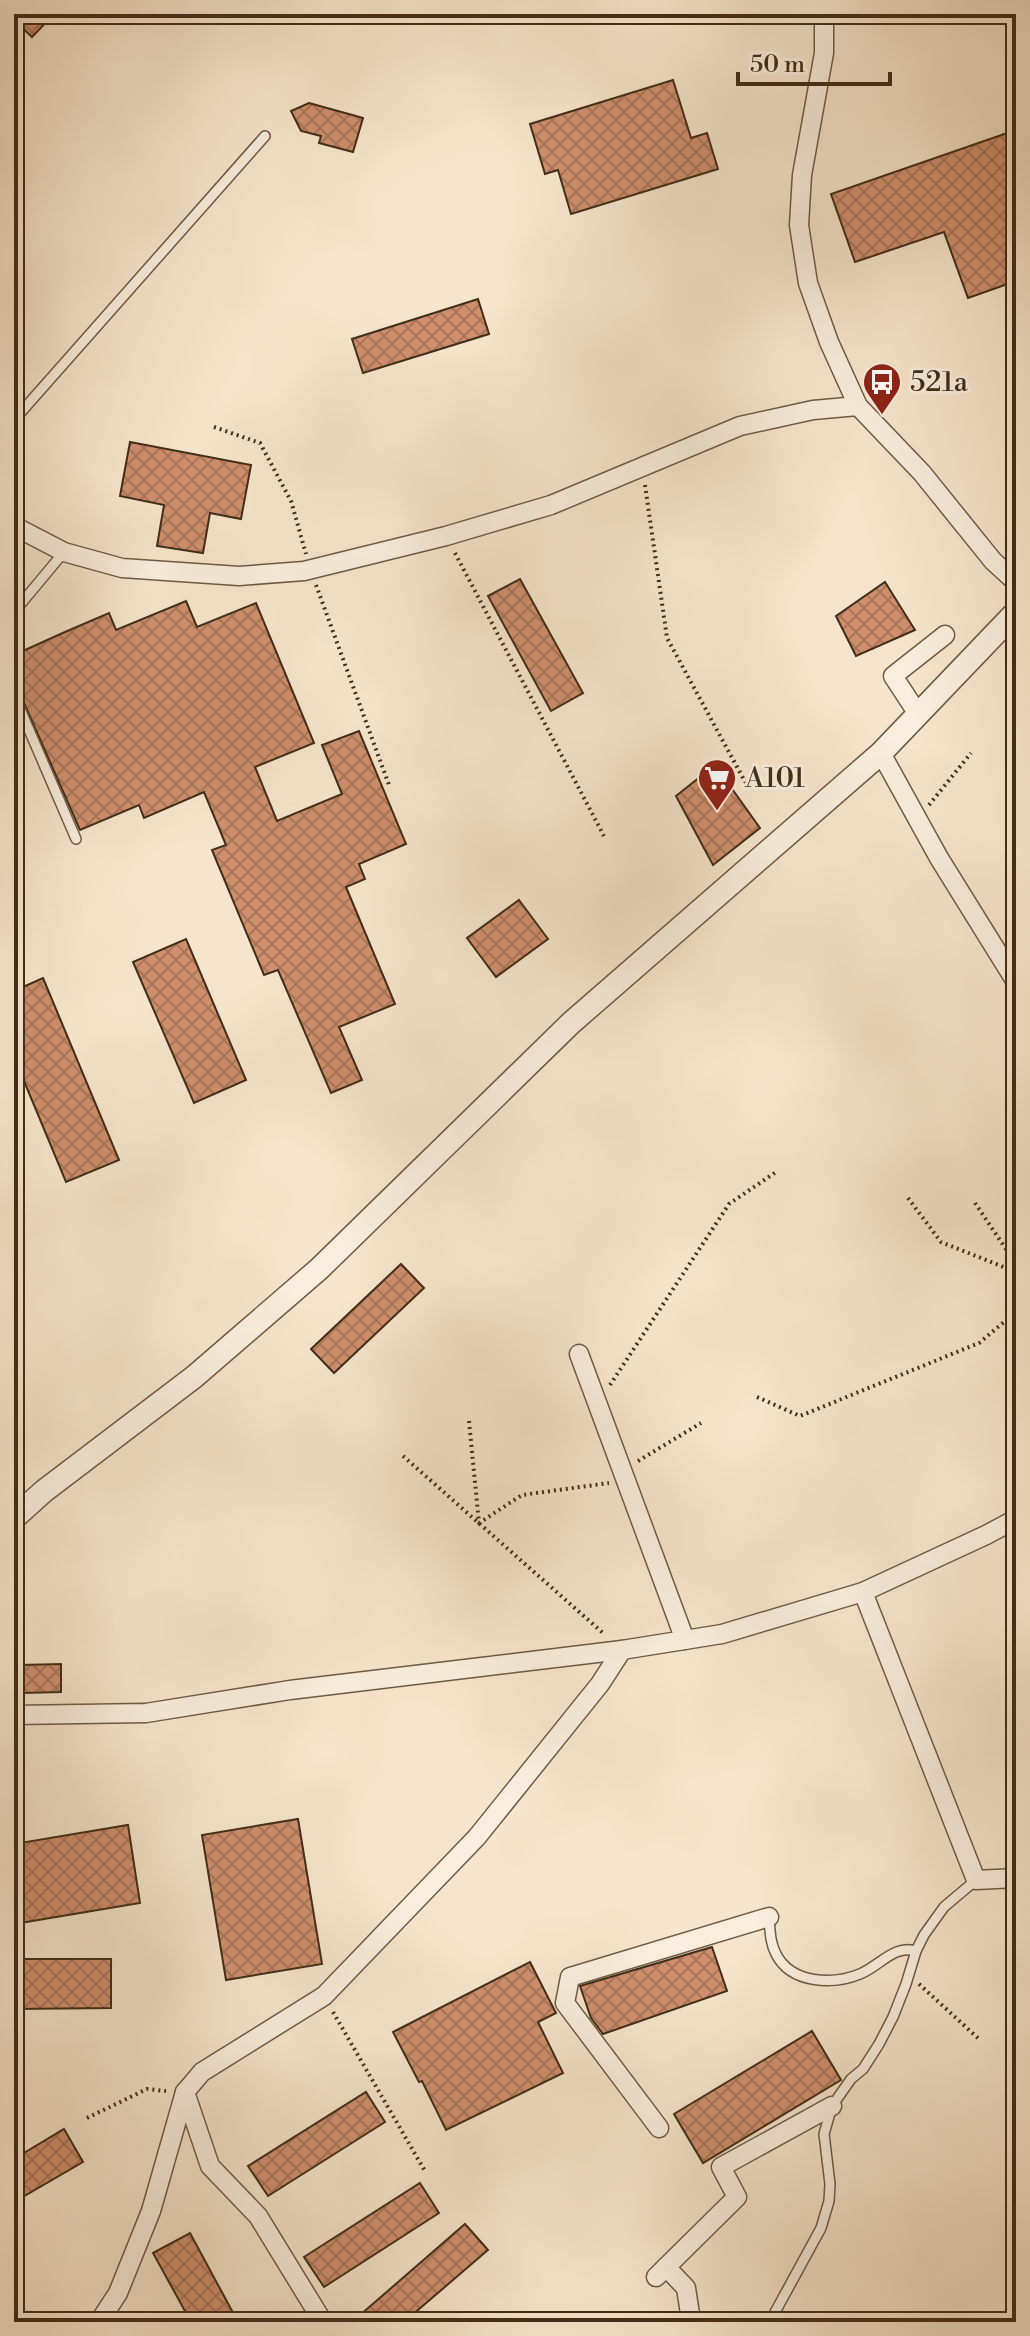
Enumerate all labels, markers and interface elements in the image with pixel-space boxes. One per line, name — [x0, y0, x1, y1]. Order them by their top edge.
scale bar — [738, 36, 890, 86]
text: 50 m — [750, 50, 805, 80]
bus stop icon: 521a — [861, 361, 903, 416]
place label: 521a — [910, 365, 969, 400]
supermarket icon: A101 — [696, 757, 738, 812]
place label: A101 — [744, 761, 805, 796]

